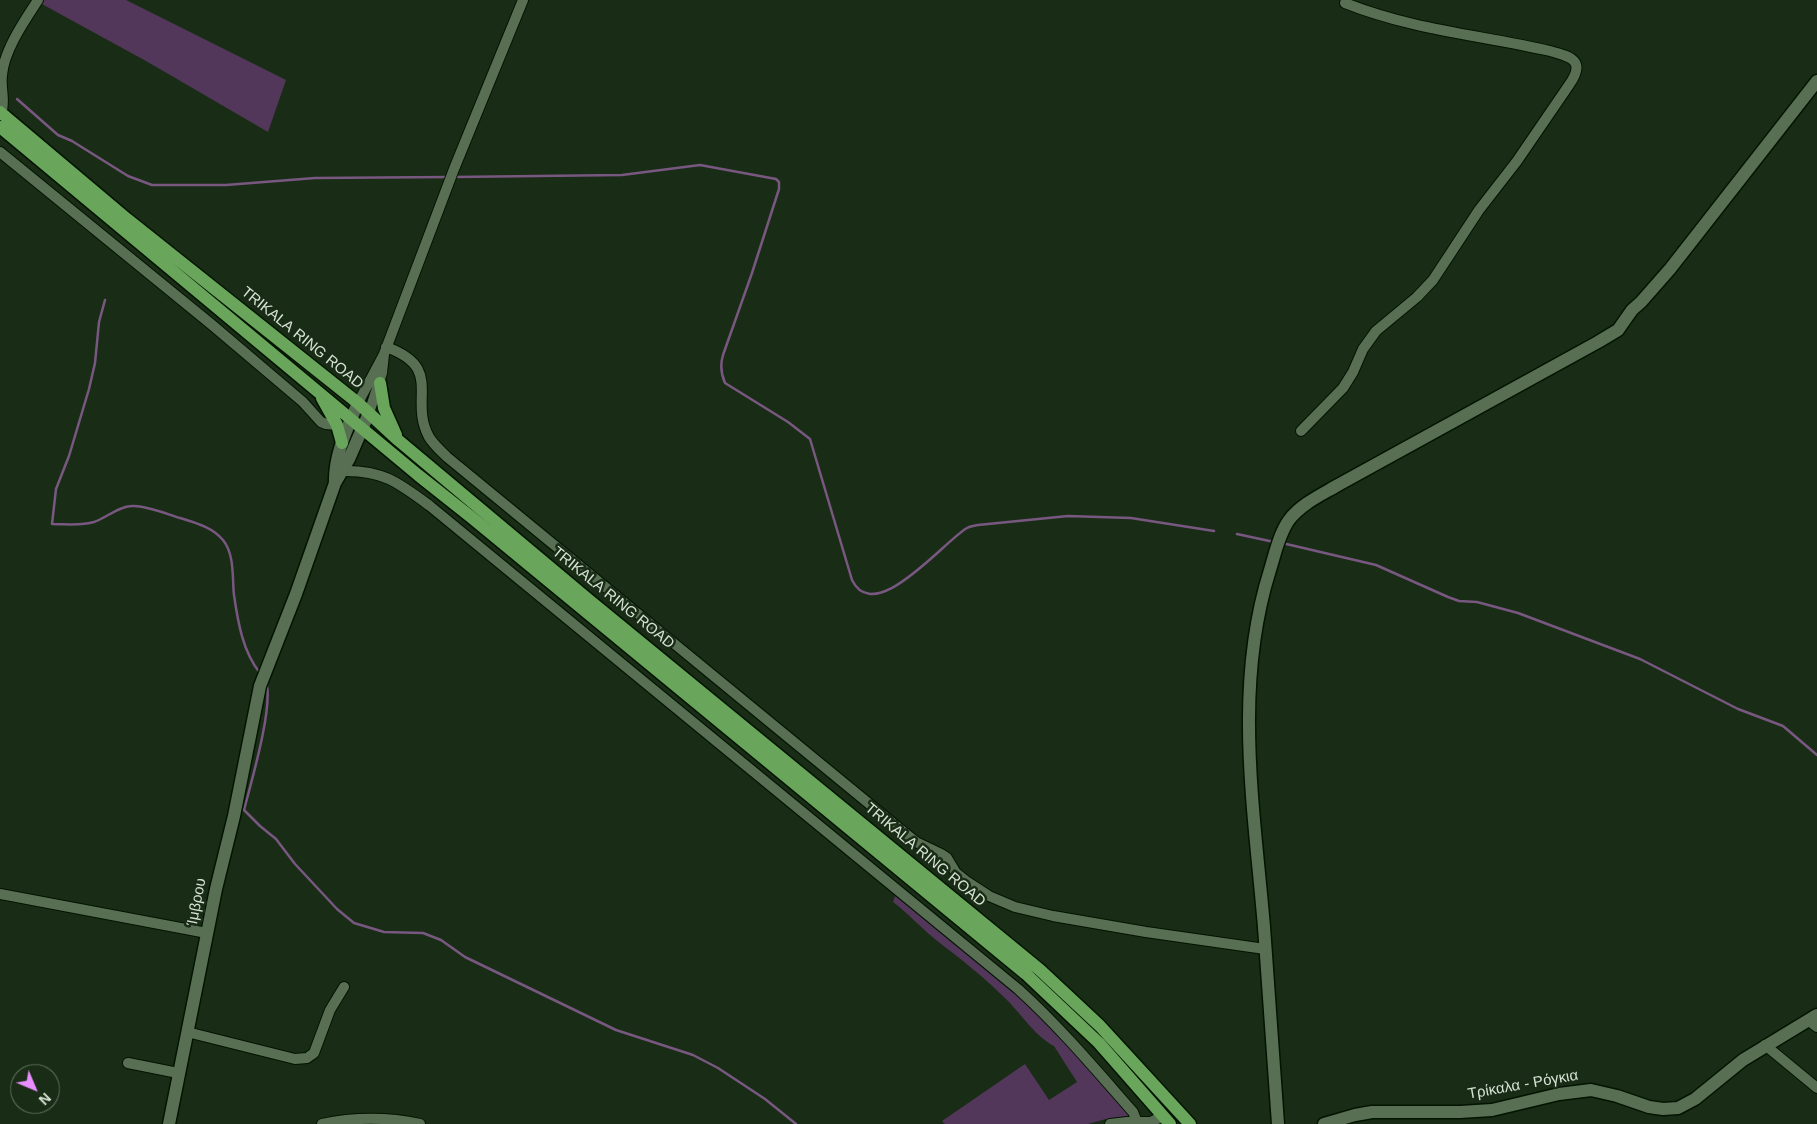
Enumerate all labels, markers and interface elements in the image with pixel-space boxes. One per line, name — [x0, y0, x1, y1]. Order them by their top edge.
street label: TRIKALA RING ROAD — [237, 283, 367, 393]
street label: TRIKALA RING ROAD — [548, 543, 678, 653]
street label: TRIKALA RING ROAD — [861, 799, 989, 911]
street label: Ίμβρου — [184, 877, 210, 927]
north arrow — [10, 1064, 60, 1114]
street label: Τρίκαλα - Ρόγκια — [1466, 1066, 1580, 1104]
text: N — [36, 1090, 54, 1108]

